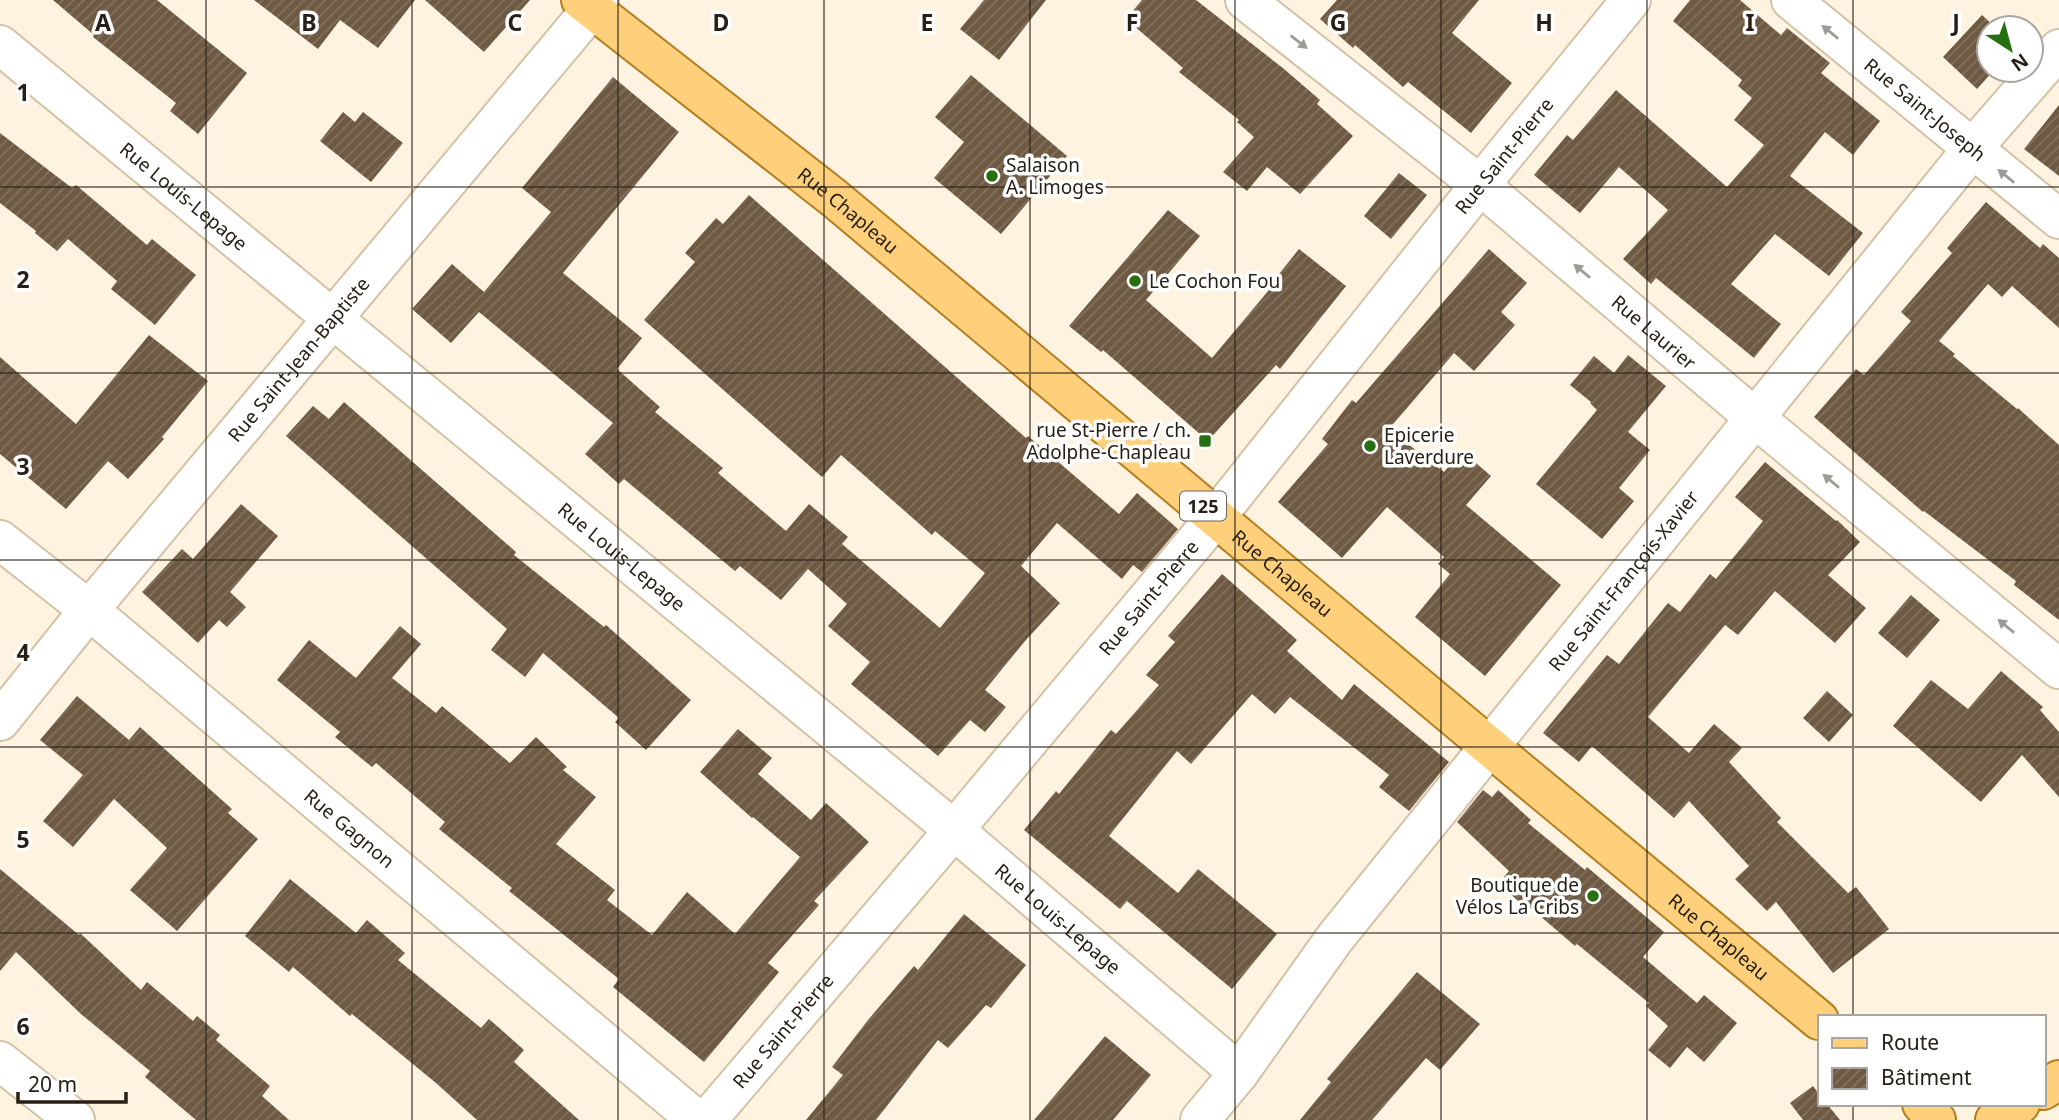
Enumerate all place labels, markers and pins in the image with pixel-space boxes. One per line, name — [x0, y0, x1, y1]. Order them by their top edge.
place label: Salaison A. Limoges — [1006, 152, 1104, 200]
marker: Salaison A. Limoges — [984, 168, 1000, 184]
place label: Le Cochon Fou — [1149, 268, 1280, 294]
marker: Le Cochon Fou — [1127, 273, 1143, 289]
place label: rue St-Pierre / ch. Adolphe-Chapleau — [1026, 417, 1191, 465]
place label: Epicerie Laverdure — [1384, 422, 1474, 470]
marker: rue St-Pierre / ch. Adolphe-Chapleau — [1197, 433, 1213, 449]
marker: Epicerie Laverdure — [1362, 438, 1378, 454]
place label: Boutique de Vélos La Cribs — [1456, 872, 1579, 920]
marker: Boutique de Vélos La Cribs — [1585, 888, 1601, 904]

